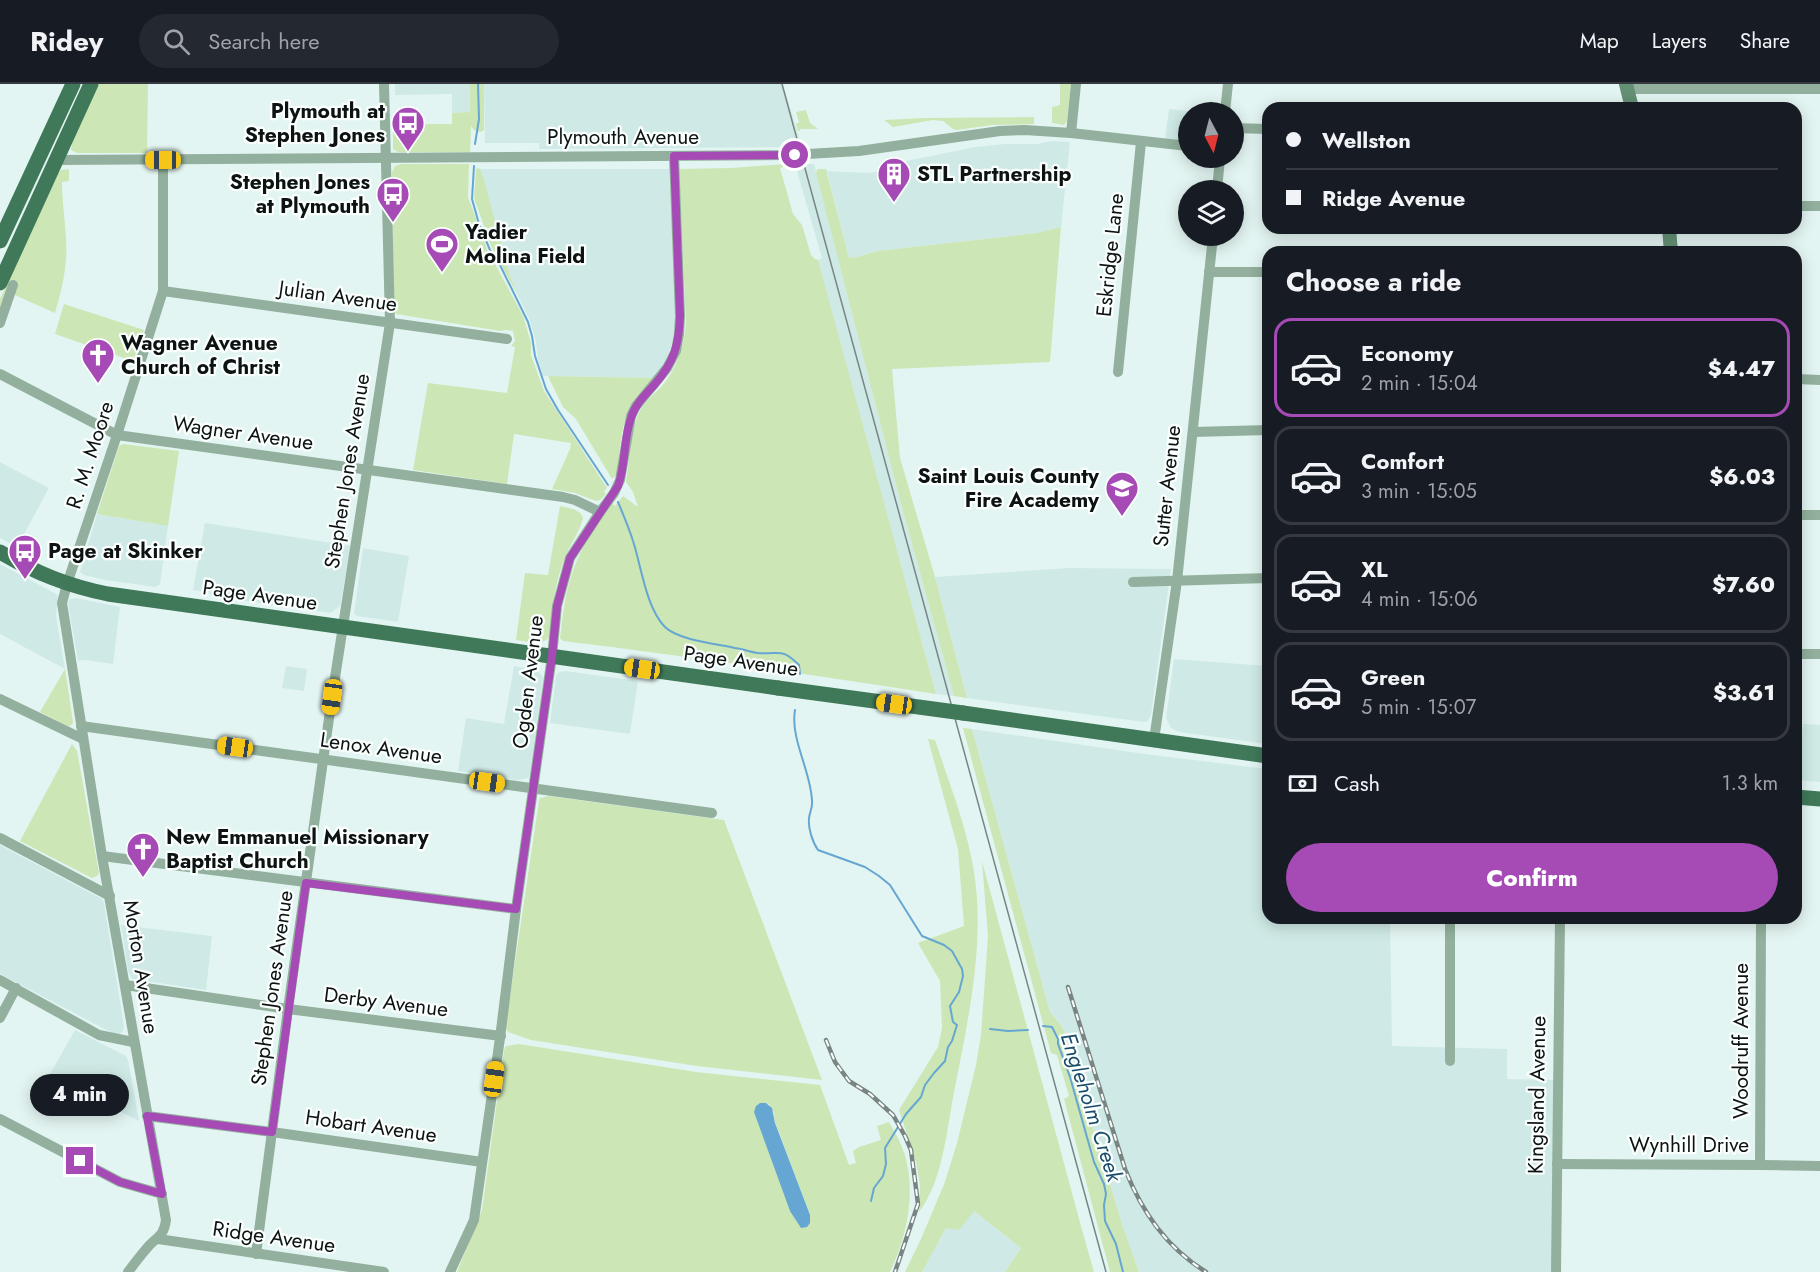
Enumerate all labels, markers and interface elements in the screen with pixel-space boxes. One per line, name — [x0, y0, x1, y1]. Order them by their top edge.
search box — [139, 14, 559, 68]
text: Ridey — [30, 21, 103, 62]
icon: search — [160, 25, 193, 58]
text: Search here — [208, 25, 320, 57]
text: Map — [1580, 26, 1619, 56]
text: Layers — [1652, 26, 1707, 56]
text: Share — [1740, 26, 1790, 56]
place label: Plymouth at Stephen Jones — [245, 96, 385, 150]
north arrow — [1178, 102, 1244, 168]
map controls — [1178, 102, 1244, 246]
bus stop icon: Plymouth at Stephen Jones — [390, 105, 426, 152]
street label: Plymouth Avenue — [547, 122, 699, 152]
text: Wellston — [1322, 124, 1411, 156]
route start — [781, 141, 808, 168]
car — [145, 151, 181, 169]
building icon: STL Partnership — [876, 156, 912, 203]
place label: STL Partnership — [917, 159, 1071, 189]
place label: Stephen Jones at Plymouth — [230, 167, 370, 221]
bus stop icon: Stephen Jones at Plymouth — [375, 176, 411, 223]
button: layers — [1178, 180, 1244, 246]
text: Ridge Avenue — [1322, 182, 1465, 214]
street label: Eskridge Lane — [1089, 191, 1131, 318]
place label: Yadier Molina Field — [464, 217, 585, 271]
sports icon: Yadier Molina Field — [424, 226, 460, 273]
text: Choose a ride — [1286, 262, 1461, 301]
street label: Julian Avenue — [274, 272, 399, 319]
place label: Wagner Avenue Church of Christ — [121, 328, 280, 382]
church icon: Wagner Avenue Church of Christ — [80, 337, 116, 384]
text: Economy — [1361, 337, 1453, 369]
icon: car — [1289, 341, 1343, 395]
text: $4.47 — [1708, 352, 1775, 384]
text: 2 min · 15:04 — [1361, 369, 1478, 398]
street label: Stephen Jones Avenue — [317, 371, 377, 571]
street label: R. M. Moore — [58, 397, 122, 513]
street label: Wagner Avenue — [171, 408, 315, 458]
street label: Sutter Avenue — [1146, 423, 1188, 548]
text: Comfort — [1361, 445, 1444, 477]
icon: car — [1289, 449, 1343, 503]
text: $6.03 — [1709, 460, 1775, 492]
place label: Saint Louis County Fire Academy — [918, 461, 1100, 515]
school or university icon: Saint Louis County Fire Academy — [1104, 470, 1140, 517]
text: 3 min · 15:05 — [1361, 477, 1477, 506]
bus stop icon: Page at Skinker — [7, 533, 43, 580]
place label: Page at Skinker — [48, 536, 203, 566]
text: XL — [1361, 553, 1388, 585]
icon: car — [1289, 557, 1343, 611]
text: $7.60 — [1712, 568, 1775, 600]
street label: Page Avenue — [201, 572, 319, 618]
text: 4 min · 15:06 — [1361, 585, 1478, 614]
street label: Ogden Avenue — [505, 613, 551, 750]
street label: Page Avenue — [682, 638, 800, 684]
car — [623, 658, 661, 680]
text: Green — [1361, 661, 1425, 693]
icon: car — [1289, 665, 1343, 719]
text: $3.61 — [1713, 676, 1775, 708]
car — [321, 678, 343, 716]
car — [875, 693, 913, 715]
text: 5 min · 15:07 — [1361, 693, 1476, 722]
street label: Lenox Avenue — [318, 725, 444, 771]
car — [216, 736, 254, 758]
icon: cash — [1286, 767, 1319, 800]
text: Cash — [1334, 767, 1380, 799]
text: 1.3 km — [1722, 769, 1778, 798]
car — [468, 771, 506, 793]
place label: New Emmanuel Missionary Baptist Church — [166, 822, 430, 876]
church icon: New Emmanuel Missionary Baptist Church — [125, 831, 161, 878]
button: Confirm — [1286, 843, 1778, 912]
street label: Stephen Jones Avenue — [243, 888, 301, 1088]
street label: Morton Avenue — [116, 898, 166, 1036]
street label: Woodruff Avenue — [1726, 963, 1756, 1119]
street label: Derby Avenue — [322, 979, 450, 1025]
street label: Kingsland Avenue — [1521, 1015, 1553, 1174]
water label: Engleholm Creek — [1053, 1028, 1132, 1187]
car — [483, 1060, 505, 1098]
callout: 4 min — [31, 1074, 130, 1116]
text: 4 min — [52, 1080, 107, 1109]
street label: Hobart Avenue — [303, 1102, 439, 1150]
street label: Wynhill Drive — [1629, 1130, 1749, 1160]
route end — [66, 1147, 93, 1174]
street label: Ridge Avenue — [211, 1214, 338, 1260]

